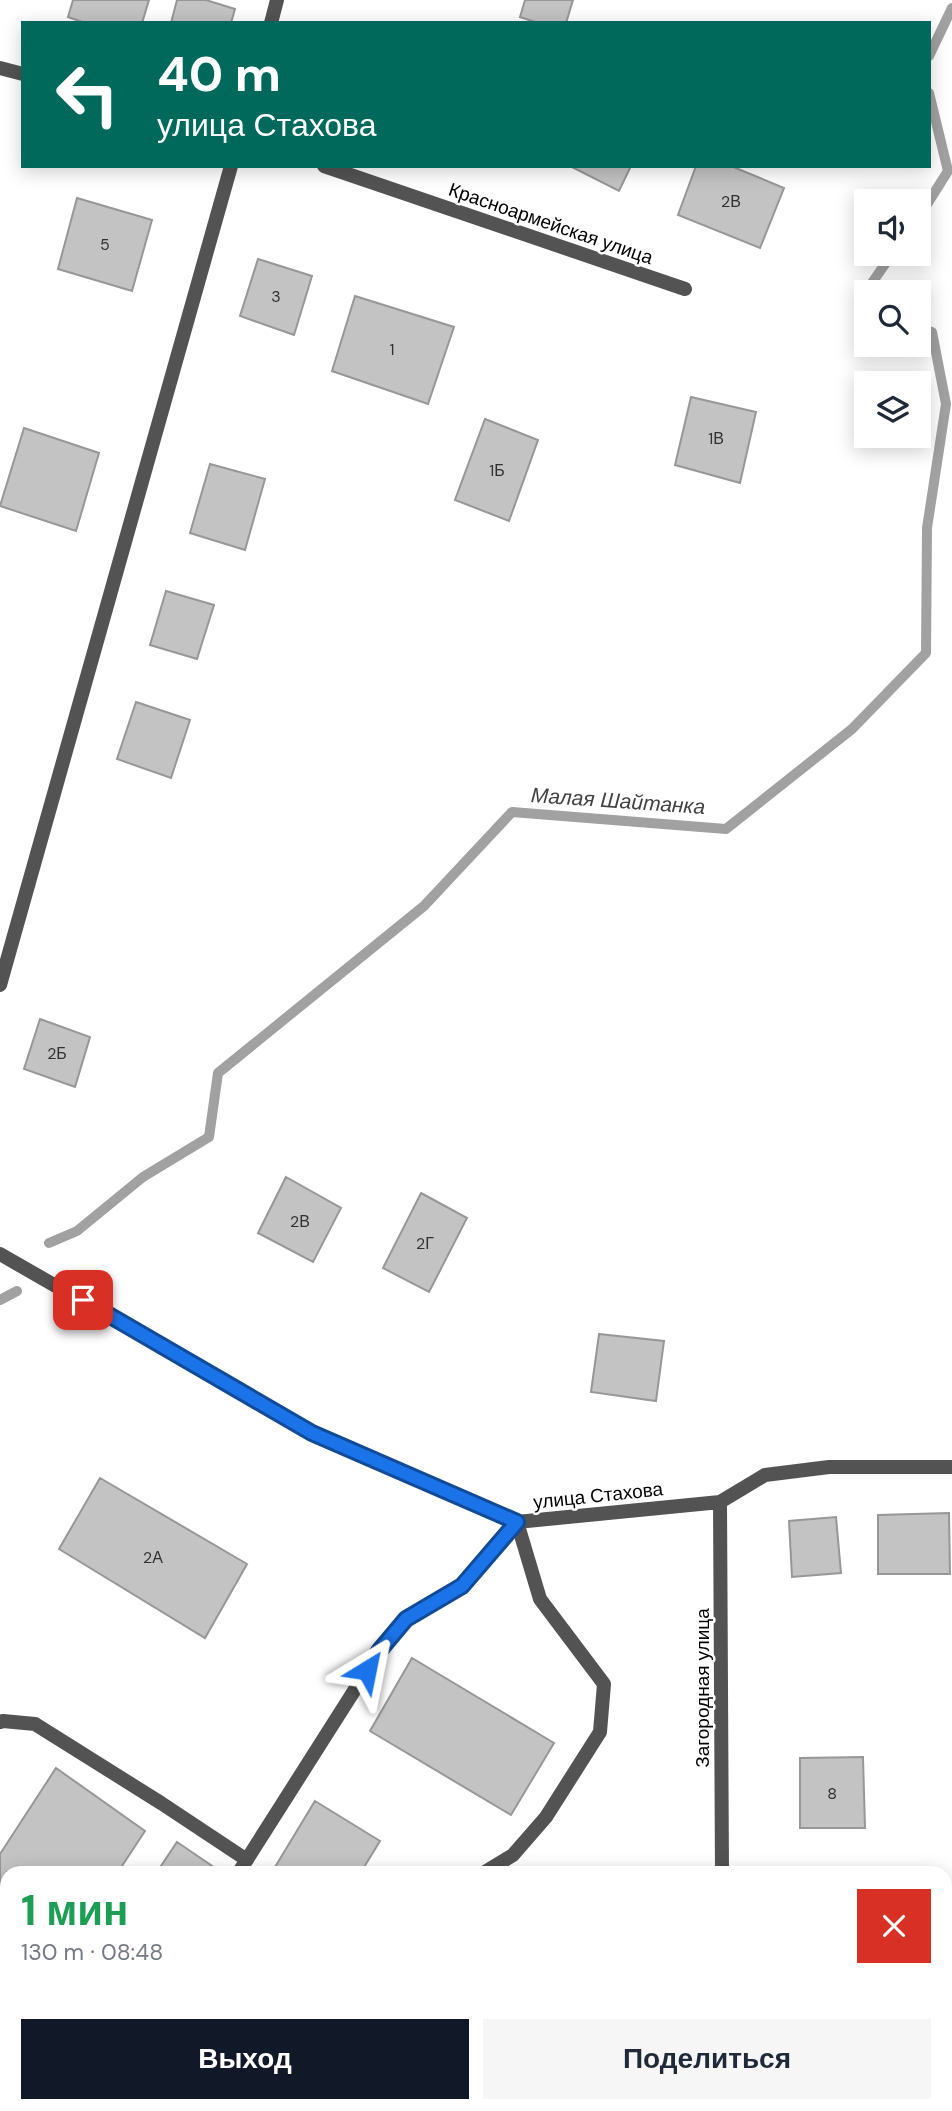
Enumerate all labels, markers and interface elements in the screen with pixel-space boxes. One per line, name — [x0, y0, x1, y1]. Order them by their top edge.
text: 40 m — [157, 42, 281, 106]
icon: left — [42, 49, 133, 140]
text: улица Стахова — [157, 104, 377, 146]
street label: Красноармейская улица — [445, 177, 657, 270]
map controls — [854, 189, 931, 448]
button: sound — [854, 189, 931, 266]
house number: 2В — [721, 191, 741, 212]
house number: 5 — [100, 234, 110, 255]
button: search — [854, 280, 931, 357]
house number: 3 — [271, 286, 281, 307]
house number: 1 — [390, 339, 395, 360]
button: layers — [854, 371, 931, 448]
house number: 1В — [708, 428, 724, 449]
house number: 1Б — [489, 460, 505, 481]
water label: Малая Шайтанка — [530, 781, 706, 821]
house number: 2Б — [47, 1043, 67, 1064]
house number: 2В — [290, 1211, 310, 1232]
house number: 2Г — [416, 1233, 434, 1254]
pin — [53, 1270, 113, 1330]
icon: arrive — [64, 1281, 102, 1319]
street label: улица Стахова — [532, 1476, 665, 1515]
house number: 2А — [143, 1547, 163, 1568]
street label: Загородная улица — [690, 1608, 715, 1768]
position arrow — [330, 1633, 404, 1707]
house number: 8 — [827, 1783, 837, 1804]
text: 1 мин — [21, 1883, 128, 1938]
button: close — [857, 1889, 931, 1963]
text: 130 m · 08:48 — [21, 1937, 163, 1967]
button: Выход — [21, 2019, 469, 2099]
button: Поделиться — [483, 2019, 931, 2099]

